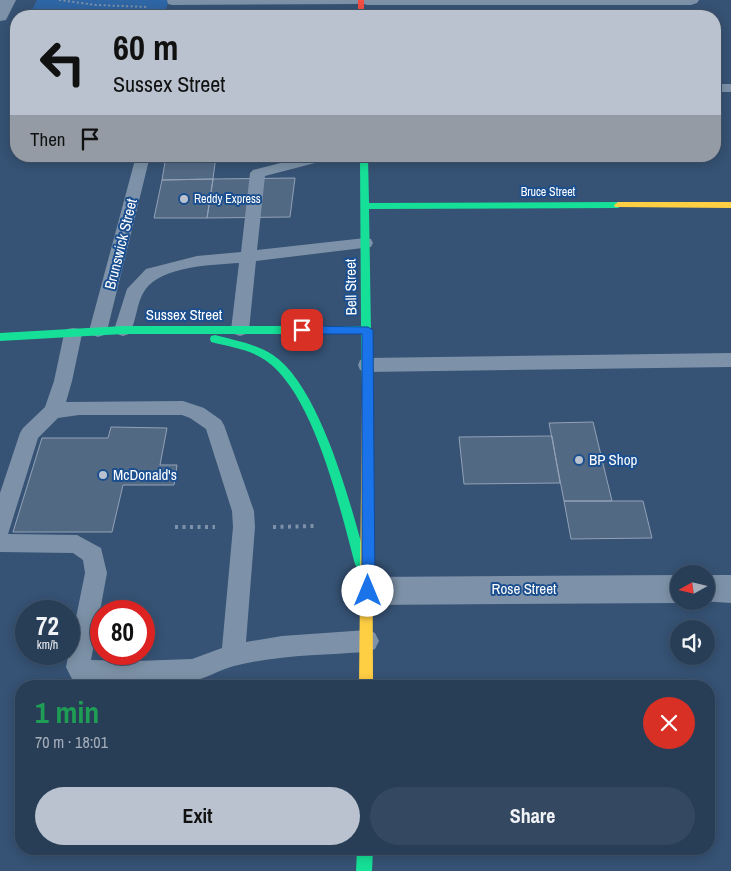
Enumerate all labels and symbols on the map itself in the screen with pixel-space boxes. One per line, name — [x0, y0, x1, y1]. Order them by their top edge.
street label: Bruce Street — [521, 184, 576, 200]
place label: Reddy Express — [194, 191, 261, 207]
marker: Reddy Express — [178, 193, 190, 205]
street label: Brunswick Street — [99, 196, 142, 292]
street label: Bell Street — [339, 258, 361, 316]
street label: Sussex Street — [146, 304, 223, 325]
pin — [281, 309, 323, 351]
place label: BP Shop — [589, 449, 638, 470]
marker: BP Shop — [573, 454, 585, 466]
place label: McDonald's — [113, 464, 177, 485]
marker: McDonald's — [97, 469, 109, 481]
position arrow — [341, 564, 393, 616]
north arrow — [670, 565, 715, 610]
street label: Rose Street — [492, 578, 557, 599]
speed limit sign: 80 — [90, 600, 155, 665]

